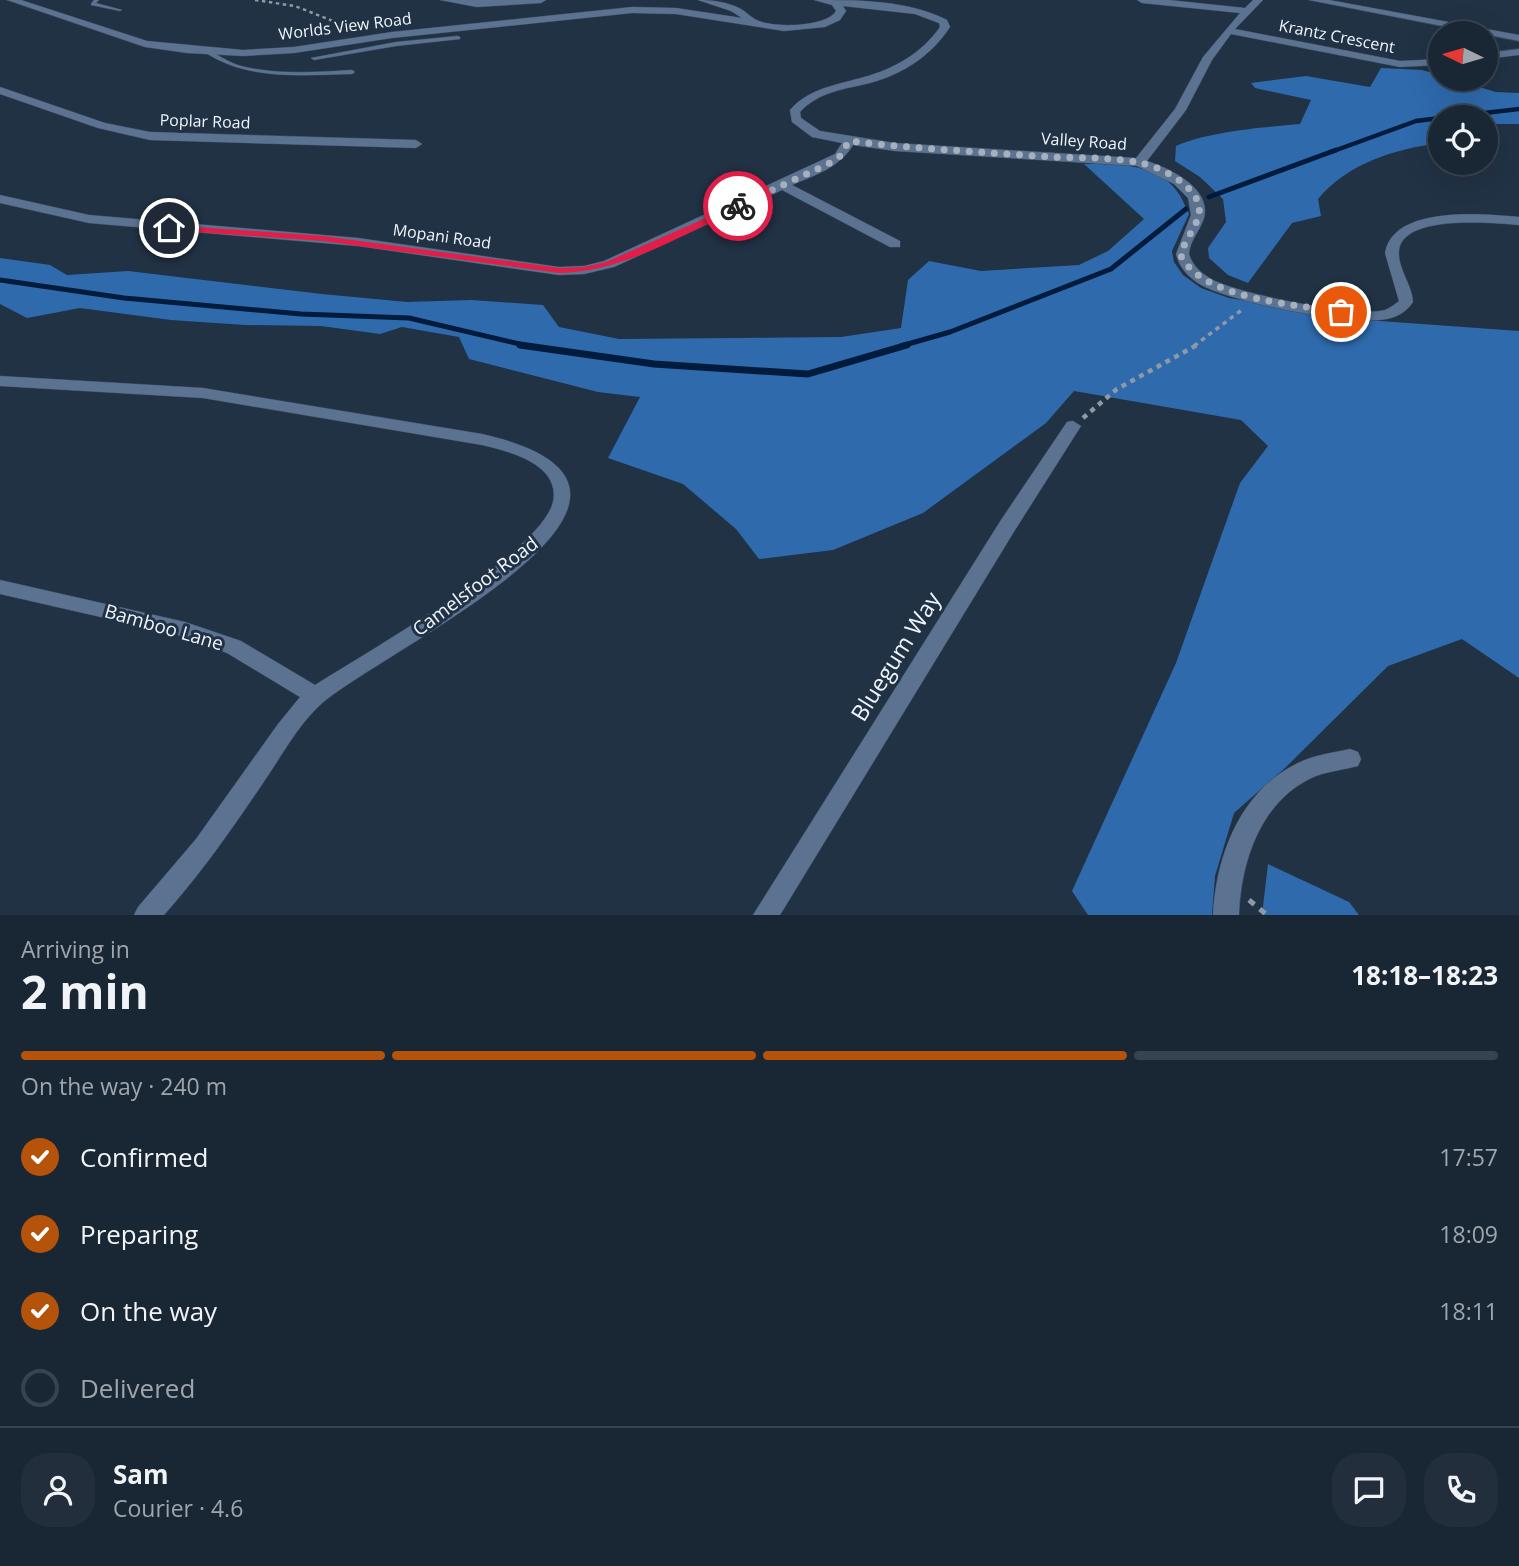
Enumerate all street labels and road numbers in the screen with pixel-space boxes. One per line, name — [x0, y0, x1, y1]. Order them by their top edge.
street label: Worlds View Road — [277, 7, 413, 45]
street label: Krantz Crescent — [1277, 14, 1397, 58]
street label: Poplar Road — [159, 108, 251, 134]
street label: Valley Road — [1040, 127, 1128, 155]
street label: Mopani Road — [392, 218, 492, 254]
street label: Camelsfoot Road — [407, 530, 543, 642]
street label: Bluegum Way — [842, 585, 948, 727]
street label: Bamboo Lane — [101, 598, 227, 656]

